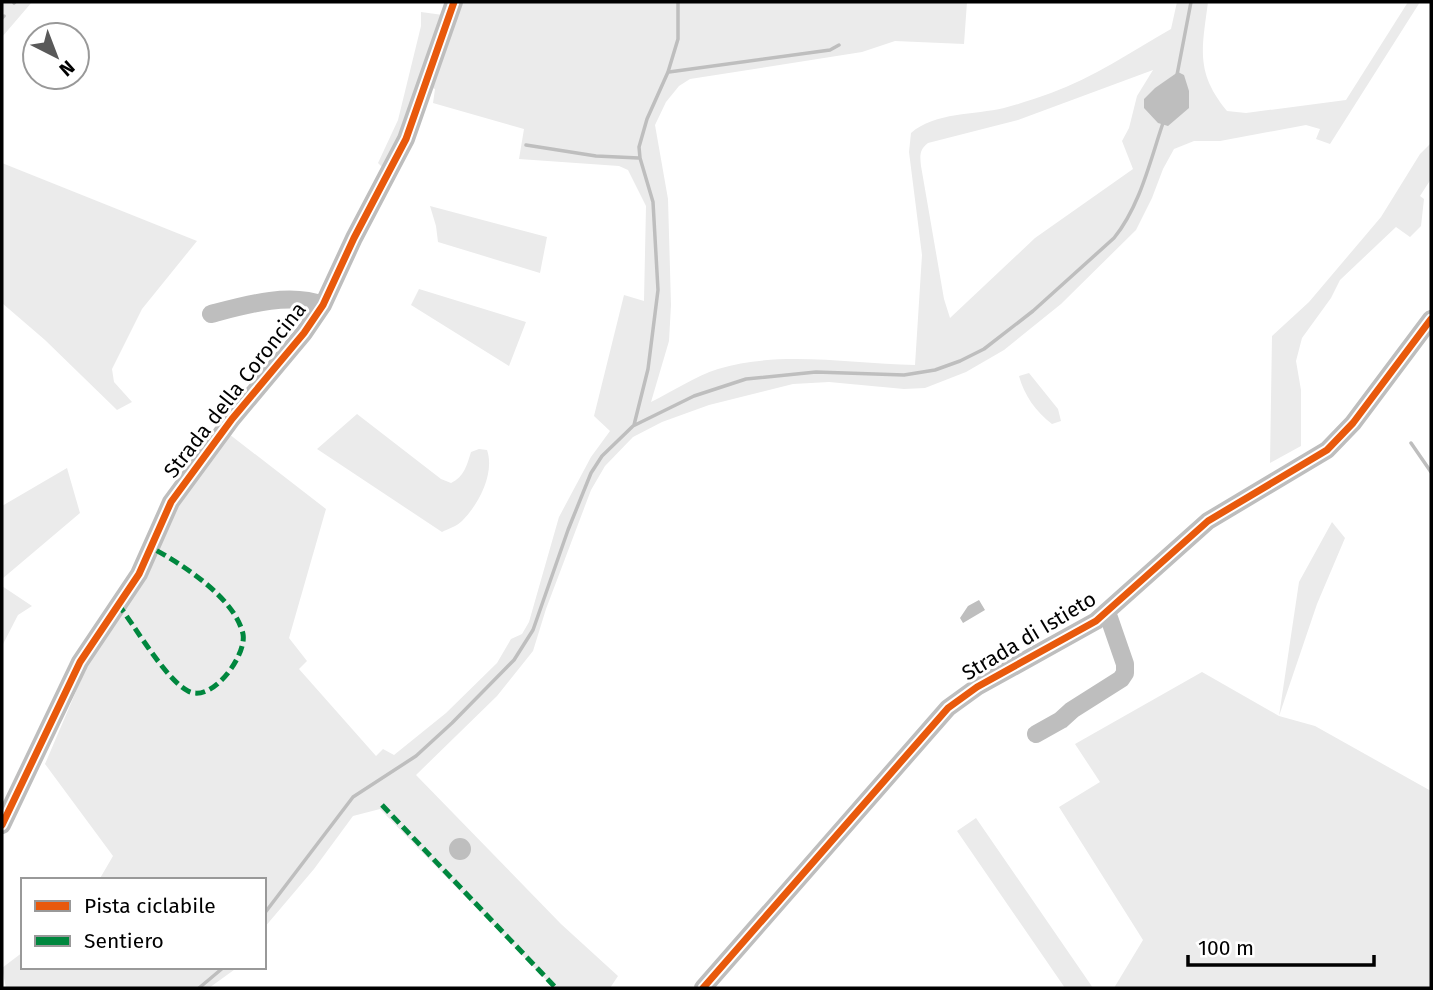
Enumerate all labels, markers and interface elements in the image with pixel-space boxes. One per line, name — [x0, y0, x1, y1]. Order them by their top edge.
north arrow — [21, 21, 91, 91]
text: N — [55, 55, 79, 81]
street label: Strada della Coroncina — [158, 297, 312, 483]
street label: Strada di Istieto — [957, 586, 1101, 686]
legend — [21, 878, 266, 969]
text: Pista ciclabile — [84, 893, 216, 919]
scale bar — [1188, 923, 1374, 967]
text: Sentiero — [84, 928, 164, 954]
text: 100 m — [1198, 935, 1254, 961]

